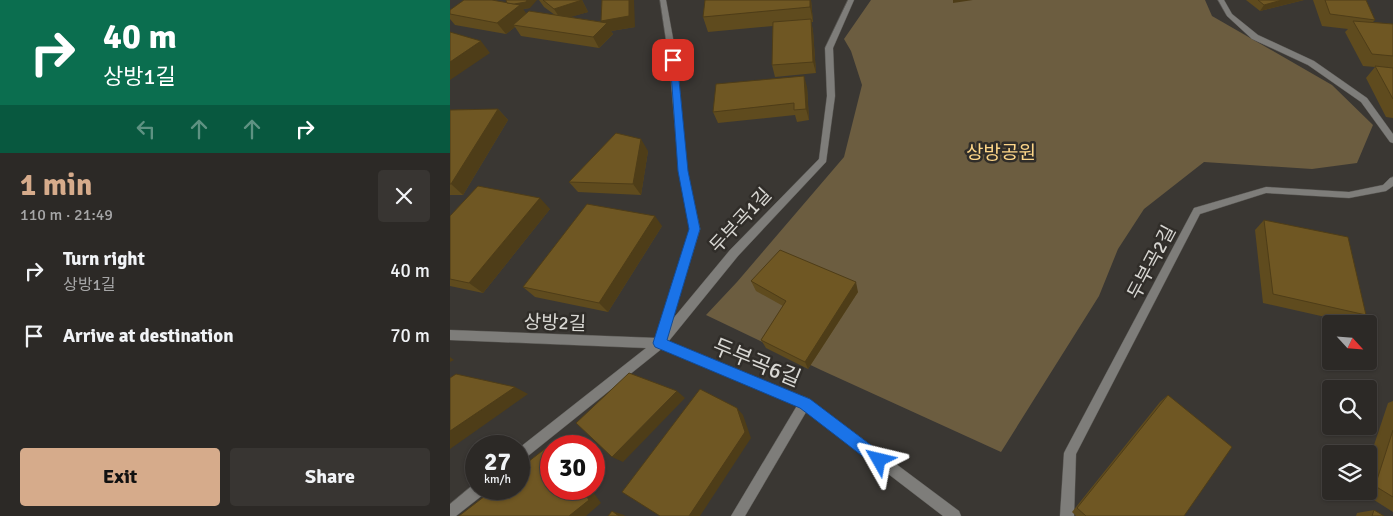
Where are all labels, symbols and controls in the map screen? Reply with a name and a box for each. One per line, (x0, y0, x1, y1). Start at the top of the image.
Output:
text: 40 m (103, 15, 177, 58)
icon: right (20, 20, 85, 85)
pin (652, 39, 694, 81)
icon: arrive (659, 46, 687, 74)
text: 상방1길 (103, 63, 176, 90)
icon: left (132, 115, 160, 143)
icon: ahead (185, 115, 213, 143)
icon: ahead (238, 115, 266, 143)
icon: right (291, 115, 319, 143)
park label: 상방공원 (966, 141, 1036, 165)
text: 1 min (20, 167, 92, 204)
button: close (378, 170, 430, 222)
street label: 두부곡1길 (705, 183, 777, 258)
text: 110 m · 21:49 (20, 205, 113, 225)
street label: 두부곡2길 (1122, 221, 1181, 304)
text: Turn right (63, 247, 145, 271)
icon: right (20, 257, 48, 285)
text: 40 m (390, 259, 430, 283)
text: 상방1길 (63, 275, 116, 295)
street label: 상방2길 (523, 310, 587, 336)
north arrow (1322, 315, 1378, 370)
map controls (1322, 315, 1377, 500)
icon: arrive (20, 322, 48, 350)
text: Arrive at destination (63, 324, 234, 348)
text: 70 m (390, 324, 430, 348)
street label: 두부곡6길 (709, 333, 805, 392)
button: search (1322, 380, 1377, 435)
position arrow (852, 433, 904, 485)
speed limit sign: 30 (540, 435, 605, 500)
button: layers (1322, 445, 1377, 500)
text: 27 (484, 446, 511, 477)
button: Exit (20, 448, 220, 506)
button: Share (230, 448, 430, 506)
text: km/h (484, 472, 511, 487)

